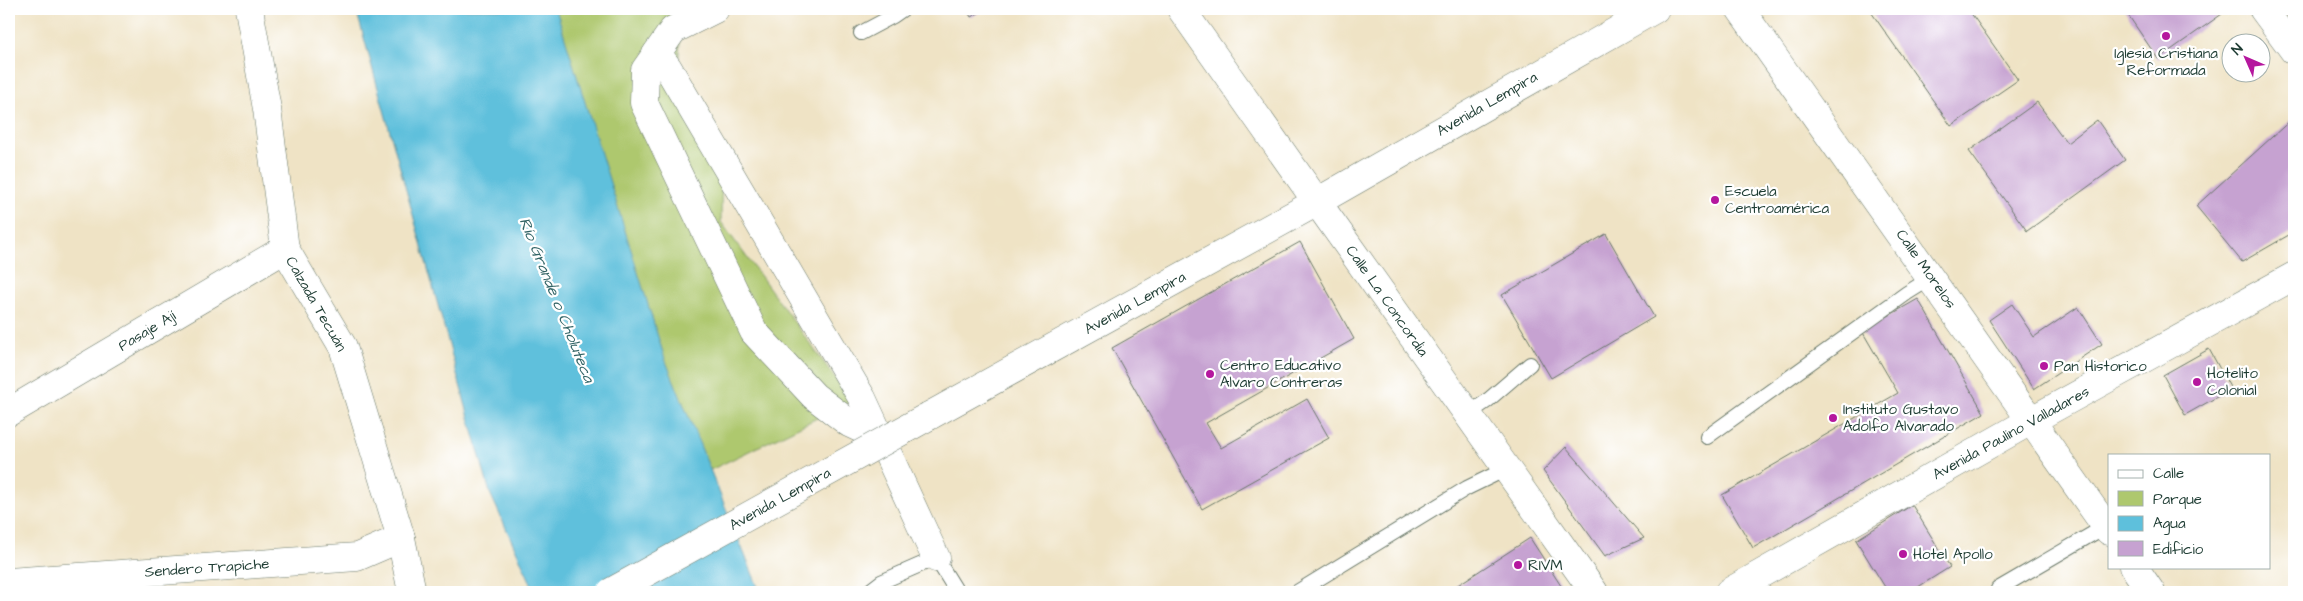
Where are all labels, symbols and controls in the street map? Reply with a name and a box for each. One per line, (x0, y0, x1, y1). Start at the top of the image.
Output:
marker: Iglesia Cristiana Reformada (2160, 30, 2172, 42)
north arrow (2220, 32, 2270, 82)
text: N (2227, 39, 2248, 60)
place label: Iglesia Cristiana Reformada (2114, 43, 2218, 81)
street label: Avenida Lempira (1433, 66, 1542, 141)
place label: Escuela Centroamérica (1725, 181, 1829, 219)
marker: Escuela Centroamérica (1709, 194, 1721, 206)
water label: Río Grande o Choluteca (514, 214, 601, 387)
street label: Calle Morelos (1891, 225, 1961, 313)
street label: Calle La Concordia (1341, 241, 1434, 361)
street label: Calzada Tecuán (280, 253, 352, 356)
street label: Avenida Lempira (1080, 266, 1190, 340)
street label: Pasaje Ají (114, 305, 180, 356)
place label: Centro Educativo Alvaro Contreras (1220, 355, 1343, 393)
place label: Pan Historico (2054, 356, 2147, 377)
marker: Pan Historico (2038, 360, 2050, 372)
place label: Hotelito Colonial (2207, 363, 2258, 401)
marker: Centro Educativo Alvaro Contreras (1204, 368, 1216, 380)
marker: Hotelito Colonial (2191, 376, 2203, 388)
street label: Avenida Paulino Valladares (1929, 381, 2094, 485)
place label: Instituto Gustavo Adolfo Alvarado (1843, 399, 1959, 437)
marker: Instituto Gustavo Adolfo Alvarado (1827, 412, 1839, 424)
legend (2108, 454, 2270, 568)
street label: Avenida Lempira (725, 462, 835, 536)
text: Calle (2153, 463, 2184, 484)
text: Parque (2153, 489, 2202, 510)
text: Agua (2153, 513, 2186, 535)
text: Edificio (2153, 539, 2204, 560)
place label: Hotel Apollo (1913, 544, 1993, 565)
marker: Hotel Apollo (1897, 548, 1909, 560)
street label: Sendero Trapiche (144, 553, 270, 583)
place label: RIVM (1528, 555, 1563, 576)
marker: RIVM (1512, 559, 1524, 571)

